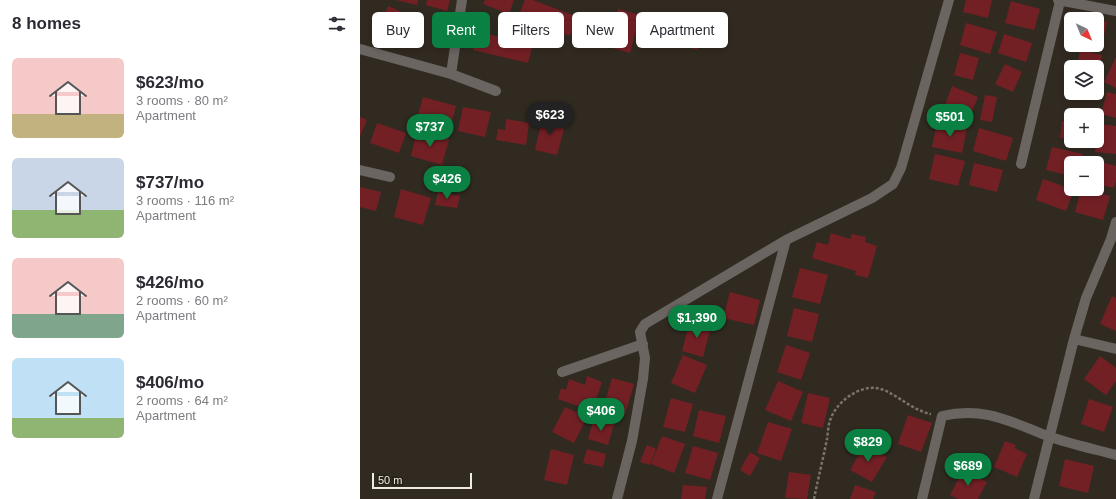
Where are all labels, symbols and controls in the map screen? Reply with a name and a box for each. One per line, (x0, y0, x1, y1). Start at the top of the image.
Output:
chip: Buy (372, 12, 424, 48)
chip: Rent (432, 12, 490, 48)
chip: Filters (498, 12, 564, 48)
chip: New (572, 12, 628, 48)
chip: Apartment (636, 12, 728, 48)
north arrow (1064, 12, 1104, 52)
map controls (1064, 12, 1104, 196)
icon: filters (326, 13, 348, 35)
text: 8 homes (12, 14, 81, 33)
button: layers (1064, 60, 1104, 100)
text: $623/mo (136, 73, 204, 92)
icon: home (44, 74, 92, 122)
text: 3 rooms · 80 m² (136, 93, 228, 108)
pin: $623 (526, 102, 574, 136)
pin: $501 (926, 104, 974, 138)
text: $623 (536, 107, 564, 122)
text: Apartment (136, 108, 196, 123)
button: + (1064, 108, 1104, 148)
text: $501 (936, 109, 964, 124)
pin: $737 (406, 114, 454, 148)
text: $737 (416, 119, 444, 134)
button: − (1064, 156, 1104, 196)
pin: $426 (423, 166, 471, 200)
text: $426 (433, 171, 461, 186)
text: $737/mo (136, 173, 204, 192)
icon: home (44, 174, 92, 222)
text: 3 rooms · 116 m² (136, 193, 234, 208)
text: Apartment (136, 208, 196, 223)
text: $426/mo (136, 273, 204, 292)
icon: home (44, 274, 92, 322)
text: 2 rooms · 60 m² (136, 293, 228, 308)
pin: $1,390 (664, 305, 730, 339)
text: Apartment (136, 308, 196, 323)
text: $1,390 (677, 310, 717, 325)
text: $406/mo (136, 373, 204, 392)
icon: home (44, 374, 92, 422)
text: 2 rooms · 64 m² (136, 393, 228, 408)
pin: $406 (577, 398, 625, 432)
text: $406 (587, 403, 615, 418)
text: Apartment (136, 408, 196, 423)
pin: $829 (844, 429, 892, 463)
text: $829 (854, 434, 882, 449)
pin: $689 (944, 453, 992, 487)
text: $689 (954, 458, 982, 473)
scale bar (372, 471, 472, 490)
text: 50 m (378, 474, 402, 486)

